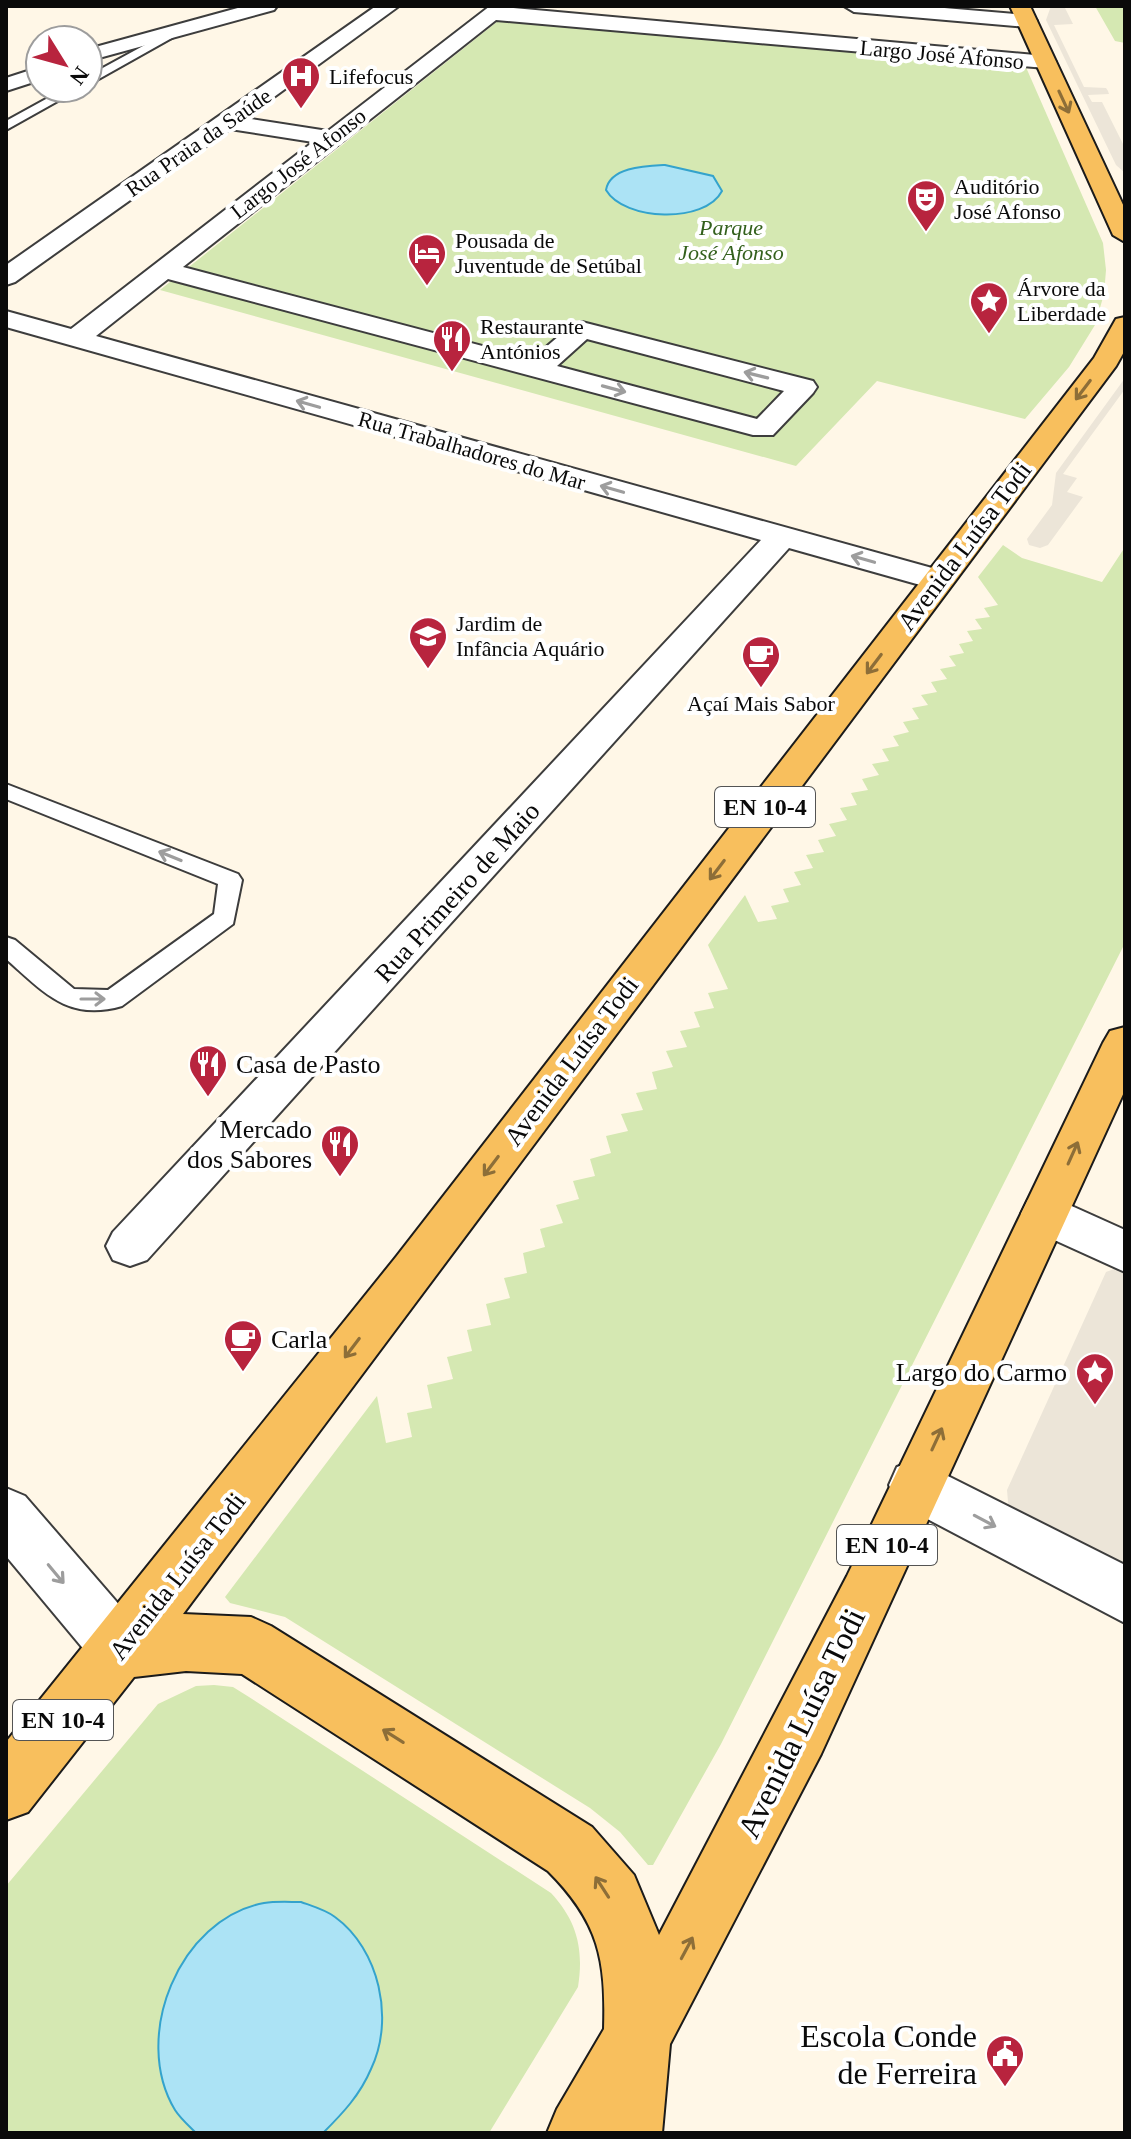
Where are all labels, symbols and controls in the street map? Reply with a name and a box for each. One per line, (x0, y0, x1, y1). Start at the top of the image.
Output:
north arrow (24, 24, 104, 104)
street label: Largo José Afonso (859, 35, 1025, 74)
hospital icon: Lifefocus (280, 55, 322, 110)
text: N (65, 62, 94, 90)
place label: Lifefocus (329, 64, 413, 89)
street label: Rua Praia da Saúde (121, 83, 276, 202)
one-way arrow (1057, 90, 1072, 114)
street label: Largo José Afonso (226, 103, 371, 224)
place label: Auditório José Afonso (954, 174, 1061, 224)
theatre icon: Auditório José Afonso (905, 178, 947, 233)
park label: Parque José Afonso (678, 215, 784, 265)
place label: Pousada de Juventude de Setúbal (455, 228, 642, 278)
hotel icon: Pousada de Juventude de Setúbal (406, 232, 448, 287)
place label: Árvore da Liberdade (1017, 276, 1106, 326)
place icon: Árvore da Liberdade (968, 280, 1010, 335)
place label: Restaurante Antónios (480, 314, 584, 364)
restaurant icon: Restaurante Antónios (431, 318, 473, 373)
one-way arrow (744, 367, 770, 382)
one-way arrow (1075, 379, 1092, 400)
one-way arrow (600, 382, 626, 397)
one-way arrow (296, 396, 322, 411)
street label: Rua Trabalhadores do Mar (355, 406, 589, 495)
street label: Avenida Luísa Todi (892, 456, 1037, 636)
one-way arrow (600, 480, 626, 495)
one-way arrow (850, 551, 876, 566)
place label: Jardim de Infância Aquário (456, 611, 604, 661)
school or university icon: Jardim de Infância Aquário (407, 615, 449, 670)
cafe icon: Açaí Mais Sabor (740, 634, 782, 689)
one-way arrow (866, 652, 883, 674)
place label: Açaí Mais Sabor (687, 691, 836, 716)
road number: EN 10-4 (715, 787, 815, 827)
street label: Rua Primeiro de Maio (369, 797, 546, 988)
one-way arrow (158, 848, 183, 862)
one-way arrow (708, 859, 725, 880)
street label: Avenida Luísa Todi (499, 971, 644, 1151)
one-way arrow (79, 991, 106, 1007)
restaurant icon: Casa de Pasto (187, 1043, 229, 1098)
place label: Casa de Pasto (236, 1050, 380, 1079)
place label: Mercado dos Sabores (187, 1115, 312, 1174)
restaurant icon: Mercado dos Sabores (319, 1123, 361, 1178)
one-way arrow (1066, 1141, 1081, 1166)
one-way arrow (483, 1155, 500, 1176)
cafe icon: Carla (222, 1318, 264, 1373)
place label: Carla (271, 1325, 328, 1354)
one-way arrow (344, 1337, 361, 1358)
place icon: Largo do Carmo (1074, 1351, 1116, 1406)
place label: Largo do Carmo (896, 1358, 1067, 1387)
one-way arrow (930, 1427, 945, 1451)
street label: Avenida Luísa Todi (103, 1487, 252, 1666)
one-way arrow (972, 1513, 996, 1529)
road number: EN 10-4 (837, 1525, 937, 1565)
one-way arrow (47, 1563, 65, 1584)
street label: Avenida Luísa Todi (730, 1602, 872, 1844)
road number: EN 10-4 (13, 1700, 113, 1740)
one-way arrow (382, 1728, 405, 1744)
one-way arrow (594, 1876, 611, 1898)
one-way arrow (679, 1937, 695, 1961)
place label: Escola Conde de Ferreira (800, 2018, 977, 2091)
public building icon: Escola Conde de Ferreira (984, 2033, 1026, 2088)

